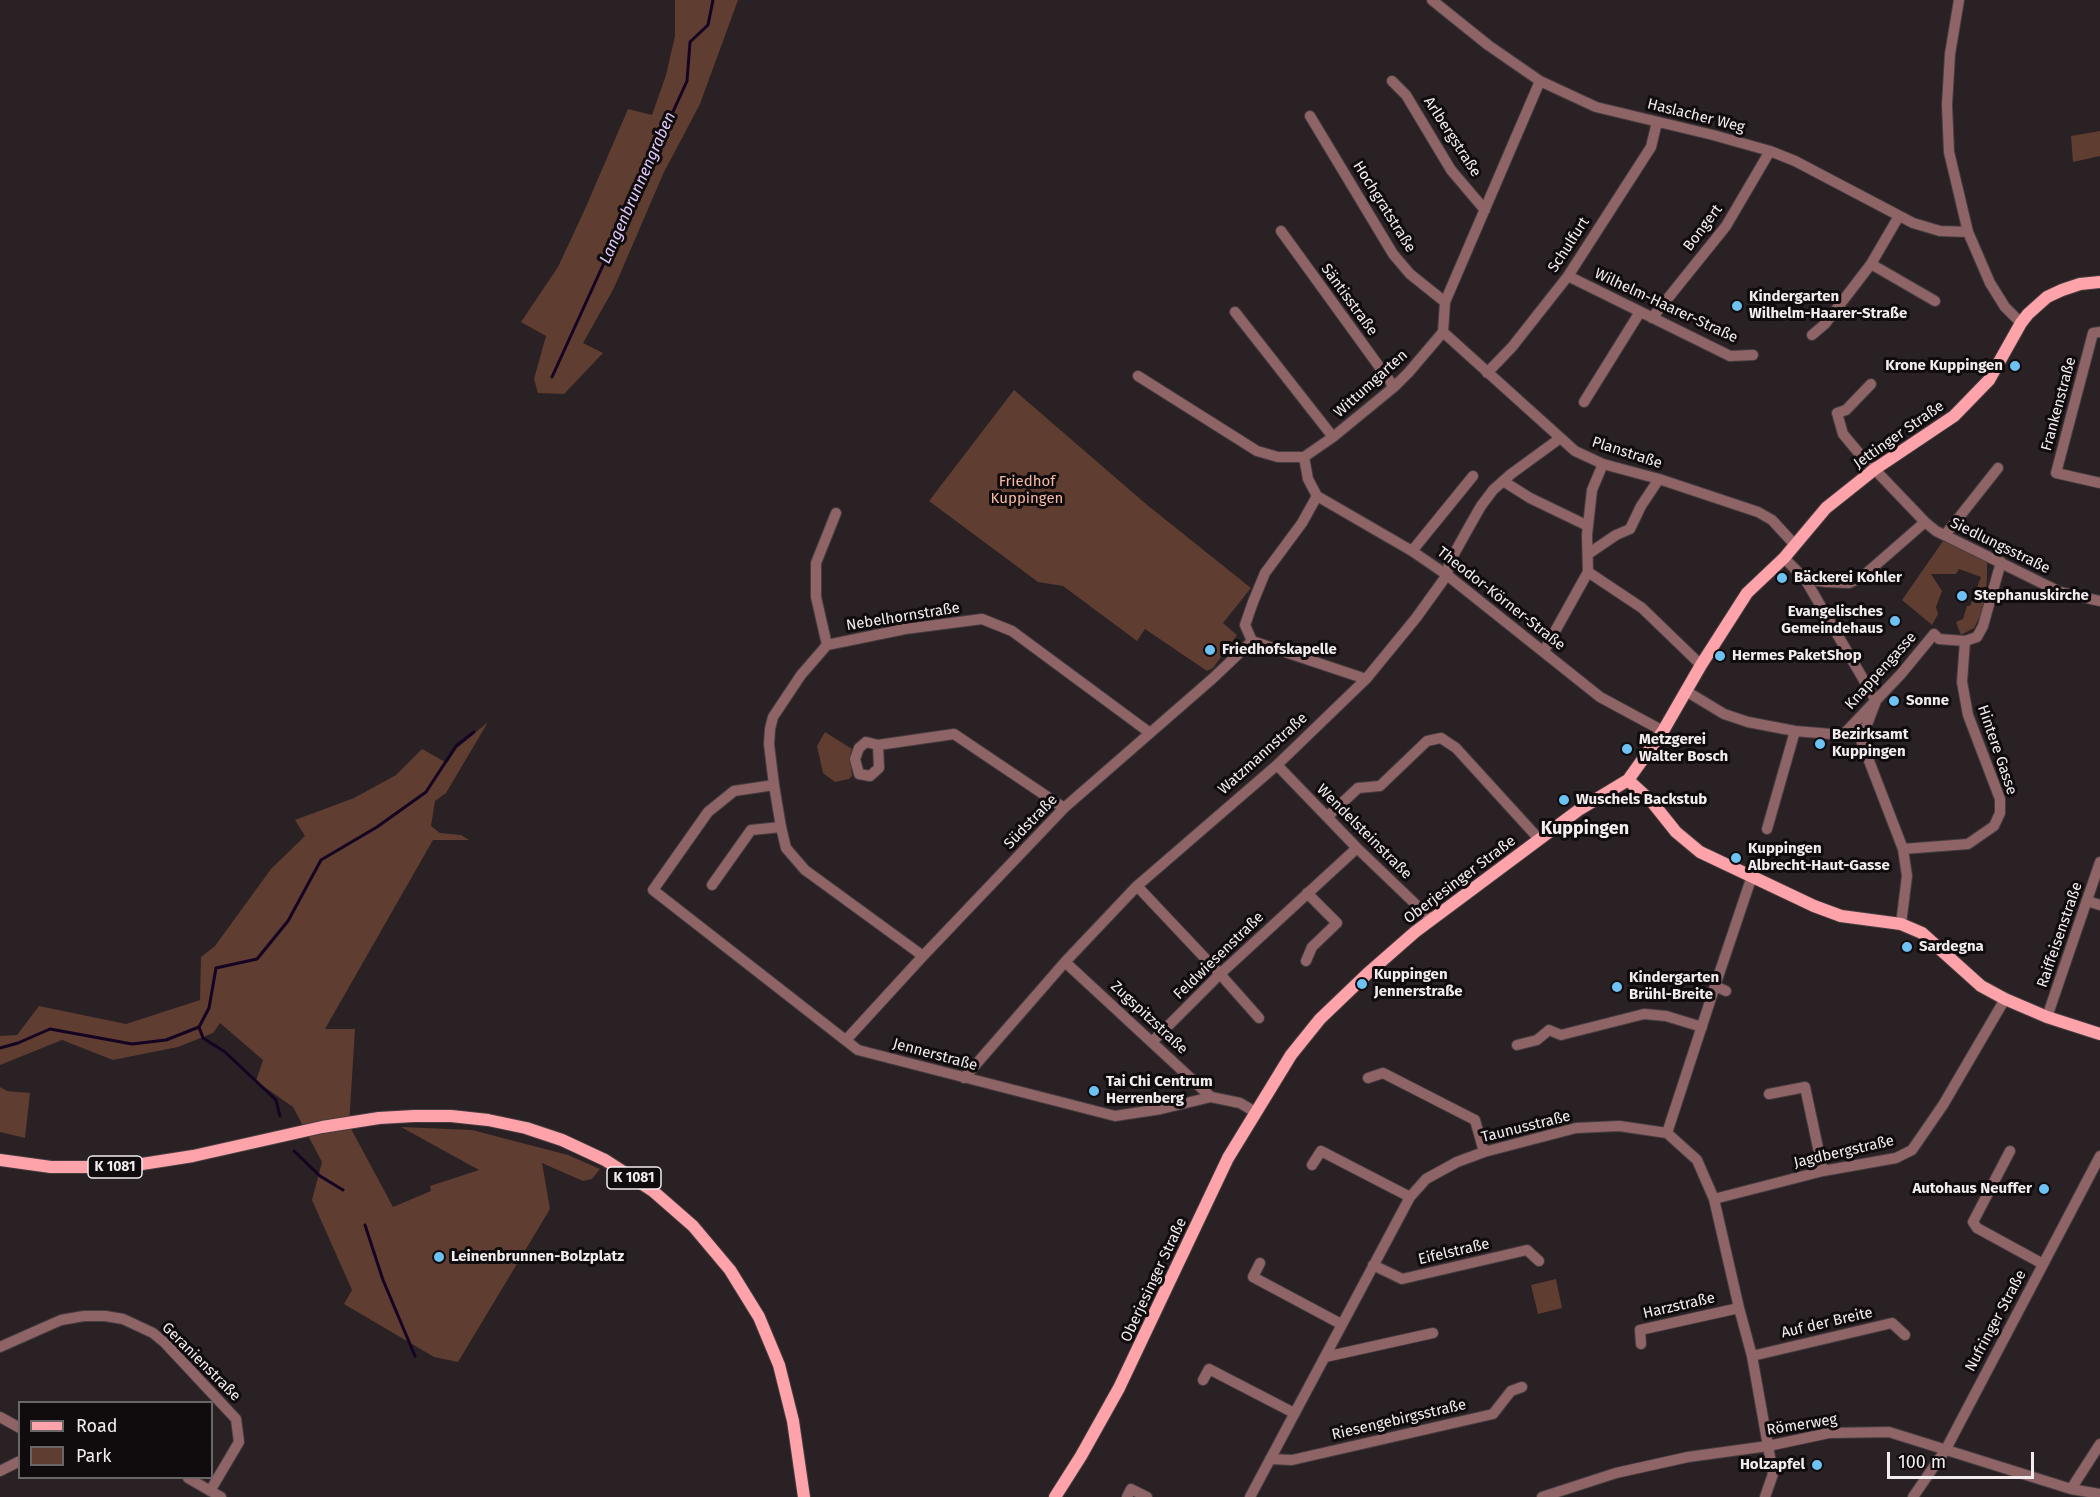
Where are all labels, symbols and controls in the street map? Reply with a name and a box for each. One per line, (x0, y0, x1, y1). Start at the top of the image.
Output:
street label: Arlbergstraße (1419, 94, 1485, 180)
street label: Haslacher Weg (1645, 95, 1747, 137)
water label: Langenbrunnengraben (596, 109, 680, 267)
street label: Hochgratstraße (1349, 158, 1419, 256)
street label: Bongert (1680, 201, 1726, 255)
street label: Schulfurt (1545, 214, 1593, 276)
street label: Säntisstraße (1317, 261, 1381, 339)
street label: Wilhelm-Haarer-Straße (1591, 265, 1741, 347)
place label: Kindergarten Wilhelm-Haarer-Straße (1749, 288, 1907, 323)
marker: Kindergarten Wilhelm-Haarer-Straße (1730, 299, 1744, 313)
street label: Wittumgarten (1331, 346, 1411, 422)
street label: Frankenstraße (2038, 355, 2080, 453)
place label: Krone Kuppingen (1885, 357, 2003, 375)
marker: Krone Kuppingen (2008, 359, 2022, 373)
street label: Jettinger Straße (1850, 397, 1948, 473)
street label: Planstraße (1590, 433, 1664, 473)
park label: Friedhof Kuppingen (991, 473, 1063, 508)
street label: Siedlungsstraße (1947, 514, 2053, 578)
street label: Theodor-Körner-Straße (1433, 543, 1569, 655)
place label: Bäckerei Kohler (1794, 569, 1902, 587)
marker: Bäckerei Kohler (1775, 571, 1789, 585)
place label: Stephanuskirche (1974, 587, 2089, 605)
marker: Stephanuskirche (1955, 589, 1969, 603)
street label: Nebelhornstraße (845, 599, 961, 635)
place label: Evangelisches Gemeindehaus (1781, 603, 1883, 638)
marker: Evangelisches Gemeindehaus (1888, 614, 1902, 628)
street label: Knappengasse (1841, 629, 1921, 713)
place label: Friedhofskapelle (1222, 641, 1337, 659)
marker: Friedhofskapelle (1203, 643, 1217, 657)
place label: Hermes PaketShop (1732, 647, 1862, 665)
marker: Hermes PaketShop (1713, 649, 1727, 663)
place label: Sonne (1906, 692, 1949, 710)
marker: Sonne (1887, 694, 1901, 708)
street label: Hintere Gasse (1973, 703, 2021, 797)
street label: Watzmannstraße (1215, 709, 1311, 799)
place label: Bezirksamt Kuppingen (1832, 726, 1909, 761)
place label: Metzgerei Walter Bosch (1639, 731, 1728, 766)
marker: Bezirksamt Kuppingen (1813, 737, 1827, 751)
marker: Metzgerei Walter Bosch (1620, 742, 1634, 756)
street label: Wendelsteinstraße (1313, 781, 1415, 883)
street label: Südstraße (1001, 791, 1061, 853)
place label: Wuschels Backstub (1576, 791, 1707, 809)
marker: Wuschels Backstub (1557, 793, 1571, 807)
district label: Kuppingen (1541, 818, 1629, 840)
street label: Oberjesinger Straße (1401, 832, 1519, 928)
place label: Kuppingen Albrecht-Haut-Gasse (1748, 840, 1890, 875)
marker: Kuppingen Albrecht-Haut-Gasse (1729, 851, 1743, 865)
street label: Raiffeisenstraße (2034, 880, 2086, 990)
street label: Feldwiesenstraße (1170, 908, 1268, 1004)
place label: Sardegna (1919, 938, 1984, 956)
marker: Sardegna (1900, 940, 1914, 954)
place label: Kuppingen Jennerstraße (1374, 966, 1463, 1001)
place label: Kindergarten Brühl-Breite (1629, 969, 1719, 1004)
marker: Kuppingen Jennerstraße (1355, 977, 1369, 991)
street label: Zugspitzstraße (1107, 978, 1191, 1058)
marker: Kindergarten Brühl-Breite (1610, 980, 1624, 994)
street label: Jennerstraße (891, 1035, 979, 1075)
place label: Tai Chi Centrum Herrenberg (1106, 1073, 1213, 1108)
marker: Tai Chi Centrum Herrenberg (1087, 1084, 1101, 1098)
street label: Taunusstraße (1480, 1107, 1572, 1147)
street label: Jagdbergstraße (1792, 1132, 1896, 1172)
road number: K 1081 (88, 1156, 142, 1178)
road number: K 1081 (607, 1167, 661, 1189)
place label: Autohaus Neuffer (1912, 1180, 2032, 1198)
marker: Autohaus Neuffer (2037, 1182, 2051, 1196)
street label: Oberjesinger Straße (1117, 1215, 1191, 1345)
street label: Eifelstraße (1417, 1235, 1491, 1269)
place label: Leinenbrunnen-Bolzplatz (451, 1248, 624, 1266)
marker: Leinenbrunnen-Bolzplatz (432, 1250, 446, 1264)
street label: Nufringer Straße (1962, 1267, 2030, 1375)
street label: Harzstraße (1641, 1289, 1717, 1323)
street label: Auf der Breite (1779, 1304, 1875, 1342)
street label: Geranienstraße (158, 1319, 244, 1405)
street label: Riesengebirgsstraße (1330, 1396, 1468, 1444)
legend (18, 1401, 213, 1479)
street label: Römerweg (1765, 1411, 1839, 1439)
text: Road (76, 1415, 118, 1437)
scale bar (1890, 1440, 2037, 1478)
text: Park (76, 1445, 111, 1467)
text: 100 m (1898, 1451, 1946, 1473)
place label: Holzapfel (1740, 1456, 1805, 1474)
marker: Holzapfel (1810, 1458, 1824, 1472)

